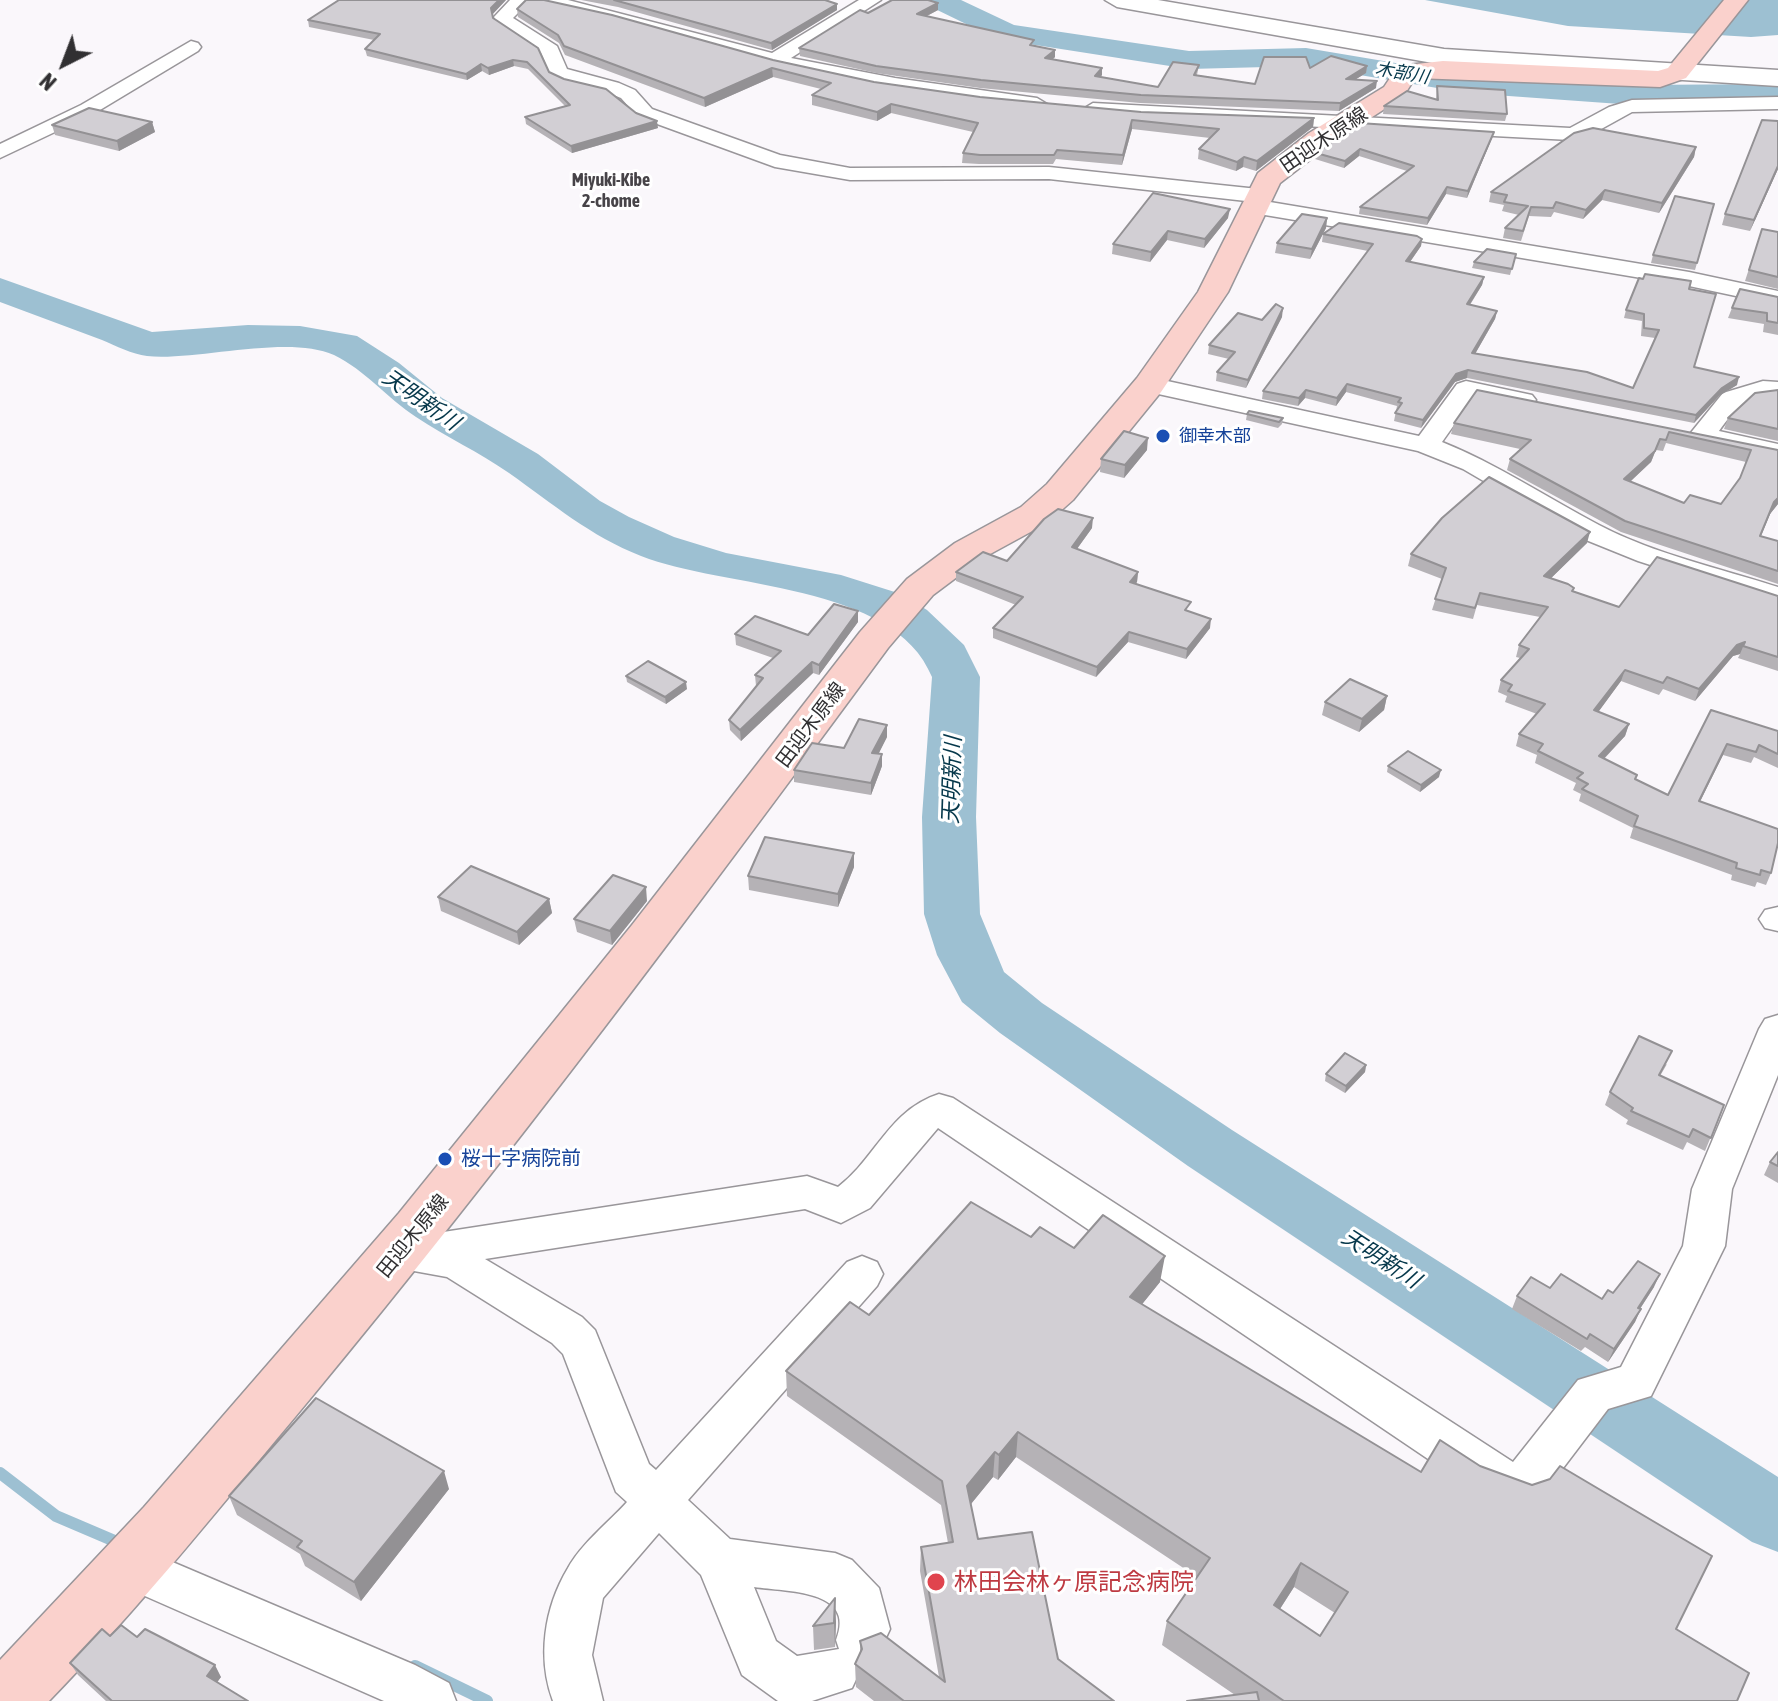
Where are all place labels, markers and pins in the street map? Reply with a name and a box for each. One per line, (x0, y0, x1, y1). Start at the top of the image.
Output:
place label: 御幸木部 (1179, 425, 1251, 447)
marker: 御幸木部 (1154, 427, 1172, 445)
place label: 桜十字病院前 (461, 1147, 581, 1171)
marker: 桜十字病院前 (436, 1150, 454, 1168)
place label: 林田会林ヶ原記念病院 (954, 1568, 1194, 1596)
marker: 林田会林ヶ原記念病院 (925, 1571, 947, 1593)

